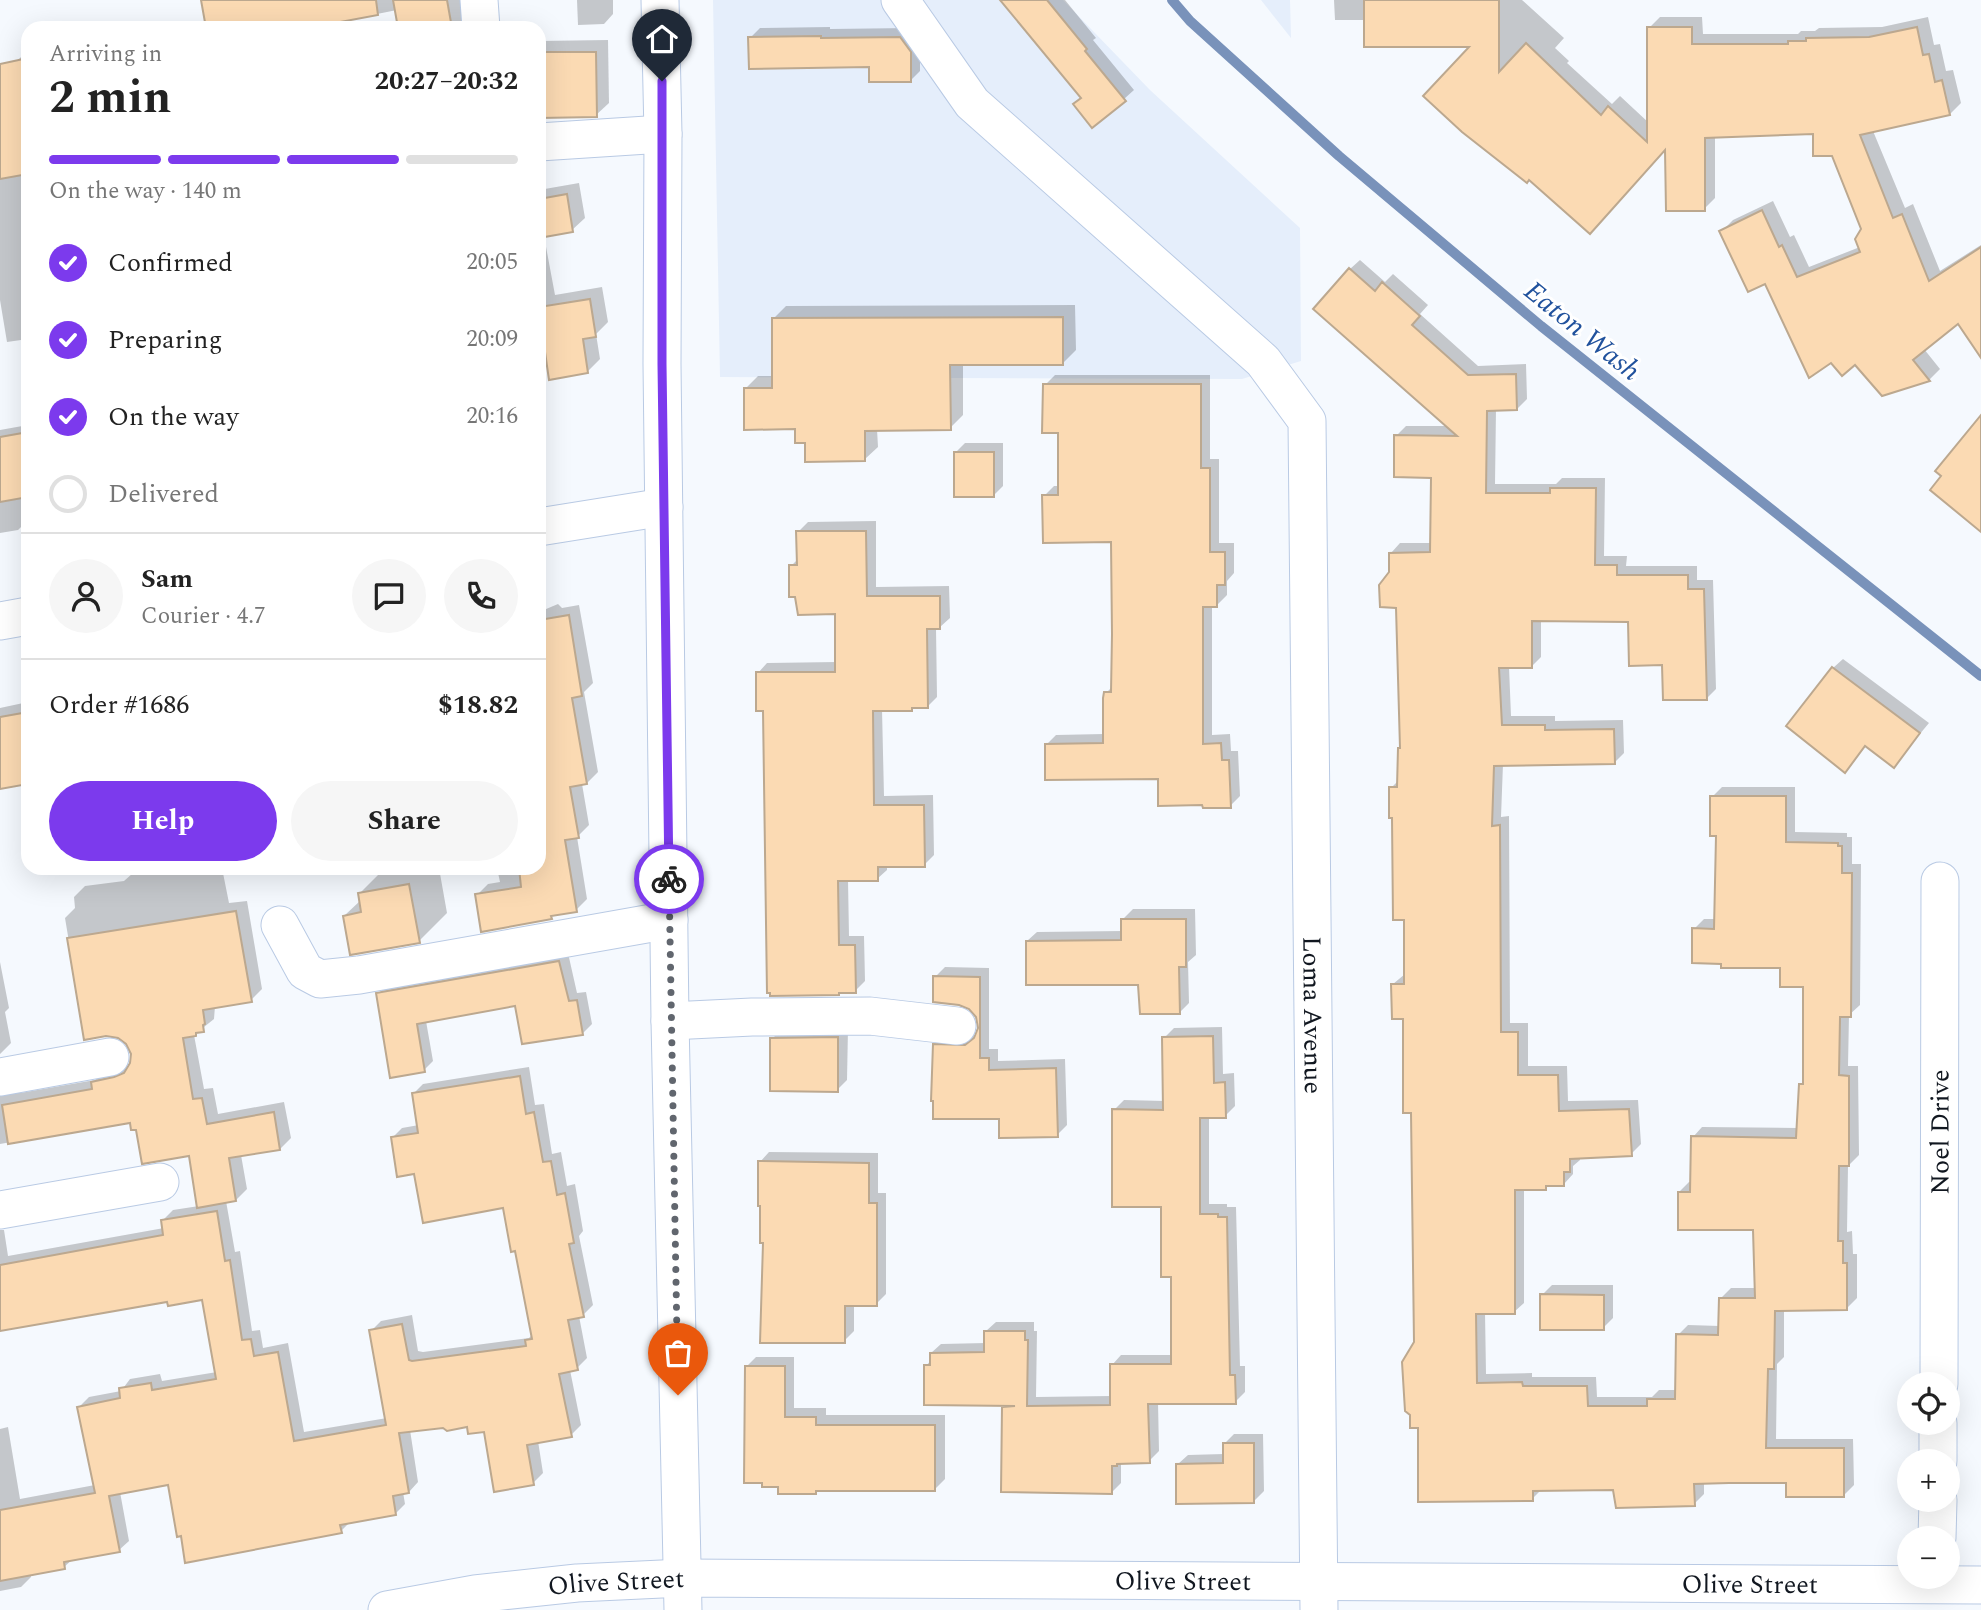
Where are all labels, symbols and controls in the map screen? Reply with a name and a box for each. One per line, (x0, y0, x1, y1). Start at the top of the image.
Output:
pin (632, 9, 692, 81)
icon: home (643, 20, 681, 58)
text: Arriving in (49, 37, 162, 72)
text: 20:27–20:32 (374, 61, 518, 101)
text: 2 min (49, 63, 171, 133)
text: On the way · 140 m (49, 174, 242, 209)
text: Confirmed (108, 243, 233, 283)
icon: check (49, 244, 87, 282)
text: 20:05 (466, 245, 518, 280)
water label: Eaton Wash (1514, 271, 1650, 392)
text: Preparing (108, 320, 222, 360)
icon: check (49, 321, 87, 359)
text: 20:09 (466, 322, 518, 357)
text: On the way (108, 397, 239, 437)
icon: check (49, 398, 87, 436)
text: 20:16 (466, 399, 518, 434)
text: Delivered (108, 474, 219, 514)
button: person (49, 559, 123, 633)
text: Sam (141, 559, 193, 599)
button: chat (352, 559, 426, 633)
button: phone (444, 559, 518, 633)
text: Courier · 4.7 (141, 599, 266, 634)
text: Order #1686 (49, 685, 189, 725)
text: $18.82 (438, 685, 518, 725)
button: Help (49, 781, 277, 861)
button: Share (291, 781, 518, 861)
courier (634, 844, 704, 914)
icon: bike (650, 860, 688, 898)
street label: Loma Avenue (1291, 936, 1333, 1094)
street label: Noel Drive (1920, 1069, 1961, 1195)
pin (648, 1323, 708, 1395)
icon: bag (659, 1334, 697, 1372)
map controls (1897, 1372, 1960, 1589)
button: locate (1897, 1372, 1960, 1435)
button: + (1897, 1449, 1960, 1512)
button: − (1897, 1526, 1960, 1589)
street label: Olive Street (546, 1559, 685, 1607)
street label: Olive Street (1114, 1561, 1251, 1602)
street label: Olive Street (1681, 1564, 1818, 1605)

